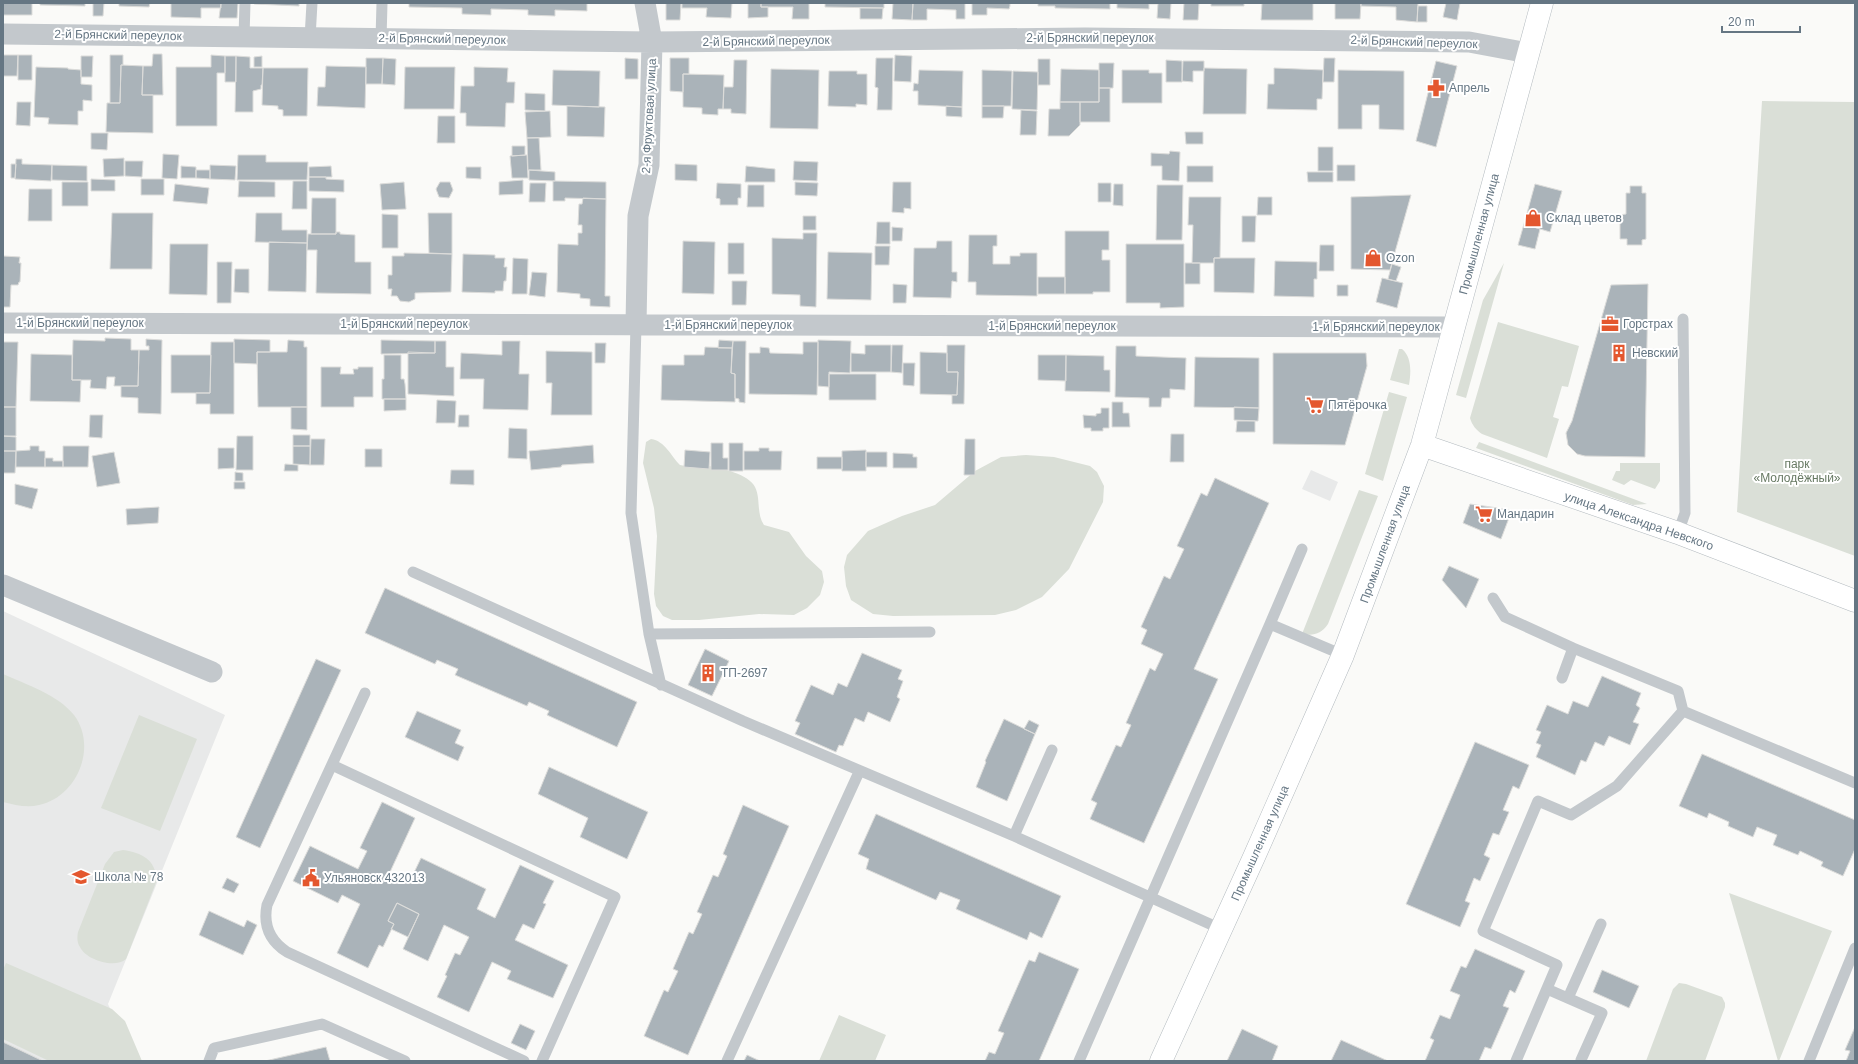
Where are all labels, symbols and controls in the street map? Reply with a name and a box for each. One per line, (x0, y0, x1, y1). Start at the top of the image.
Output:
scale bar (1722, 8, 1800, 34)
text: 20 m (1728, 15, 1755, 29)
street label: 2-й Брянский переулок (54, 27, 183, 43)
street label: 2-й Брянский переулок (378, 31, 507, 47)
street label: 2-й Брянский переулок (1026, 31, 1154, 45)
street label: 2-й Брянский переулок (702, 33, 831, 49)
street label: 2-й Брянский переулок (1350, 33, 1479, 51)
street label: 2-я Фруктовая улица (639, 58, 659, 174)
pharmacy icon: Апрель (1426, 78, 1446, 98)
place label: Апрель (1449, 81, 1490, 95)
street label: Промышленная улица (1456, 172, 1502, 296)
shop icon: Склад цветов (1523, 208, 1543, 228)
place label: Склад цветов (1546, 211, 1622, 225)
shop icon: Ozon (1363, 248, 1383, 268)
place label: Ozon (1386, 251, 1415, 265)
office icon: Горстрах (1600, 314, 1620, 334)
street label: 1-й Брянский переулок (16, 316, 144, 330)
street label: 1-й Брянский переулок (340, 317, 468, 331)
place label: Горстрах (1623, 317, 1673, 331)
street label: 1-й Брянский переулок (664, 318, 792, 332)
street label: 1-й Брянский переулок (988, 319, 1116, 333)
street label: 1-й Брянский переулок (1312, 320, 1440, 334)
building icon: Невский (1609, 343, 1629, 363)
place label: Невский (1632, 346, 1678, 360)
supermarket icon: Пятёрочка (1305, 395, 1325, 415)
place label: Пятёрочка (1328, 398, 1387, 412)
park label: парк «Молодёжный» (1753, 457, 1841, 485)
street label: Промышленная улица (1357, 483, 1413, 605)
street label: улица Александра Невского (1563, 489, 1716, 553)
supermarket icon: Мандарин (1474, 504, 1494, 524)
place label: Мандарин (1497, 507, 1554, 521)
building icon: ТП-2697 (698, 663, 718, 683)
place label: ТП-2697 (721, 666, 768, 680)
street label: Промышленная улица (1228, 783, 1292, 903)
school or university icon: Школа № 78 (71, 867, 91, 887)
public building icon: Ульяновск 432013 (301, 868, 321, 888)
place label: Школа № 78 (94, 870, 164, 884)
place label: Ульяновск 432013 (324, 871, 425, 885)

